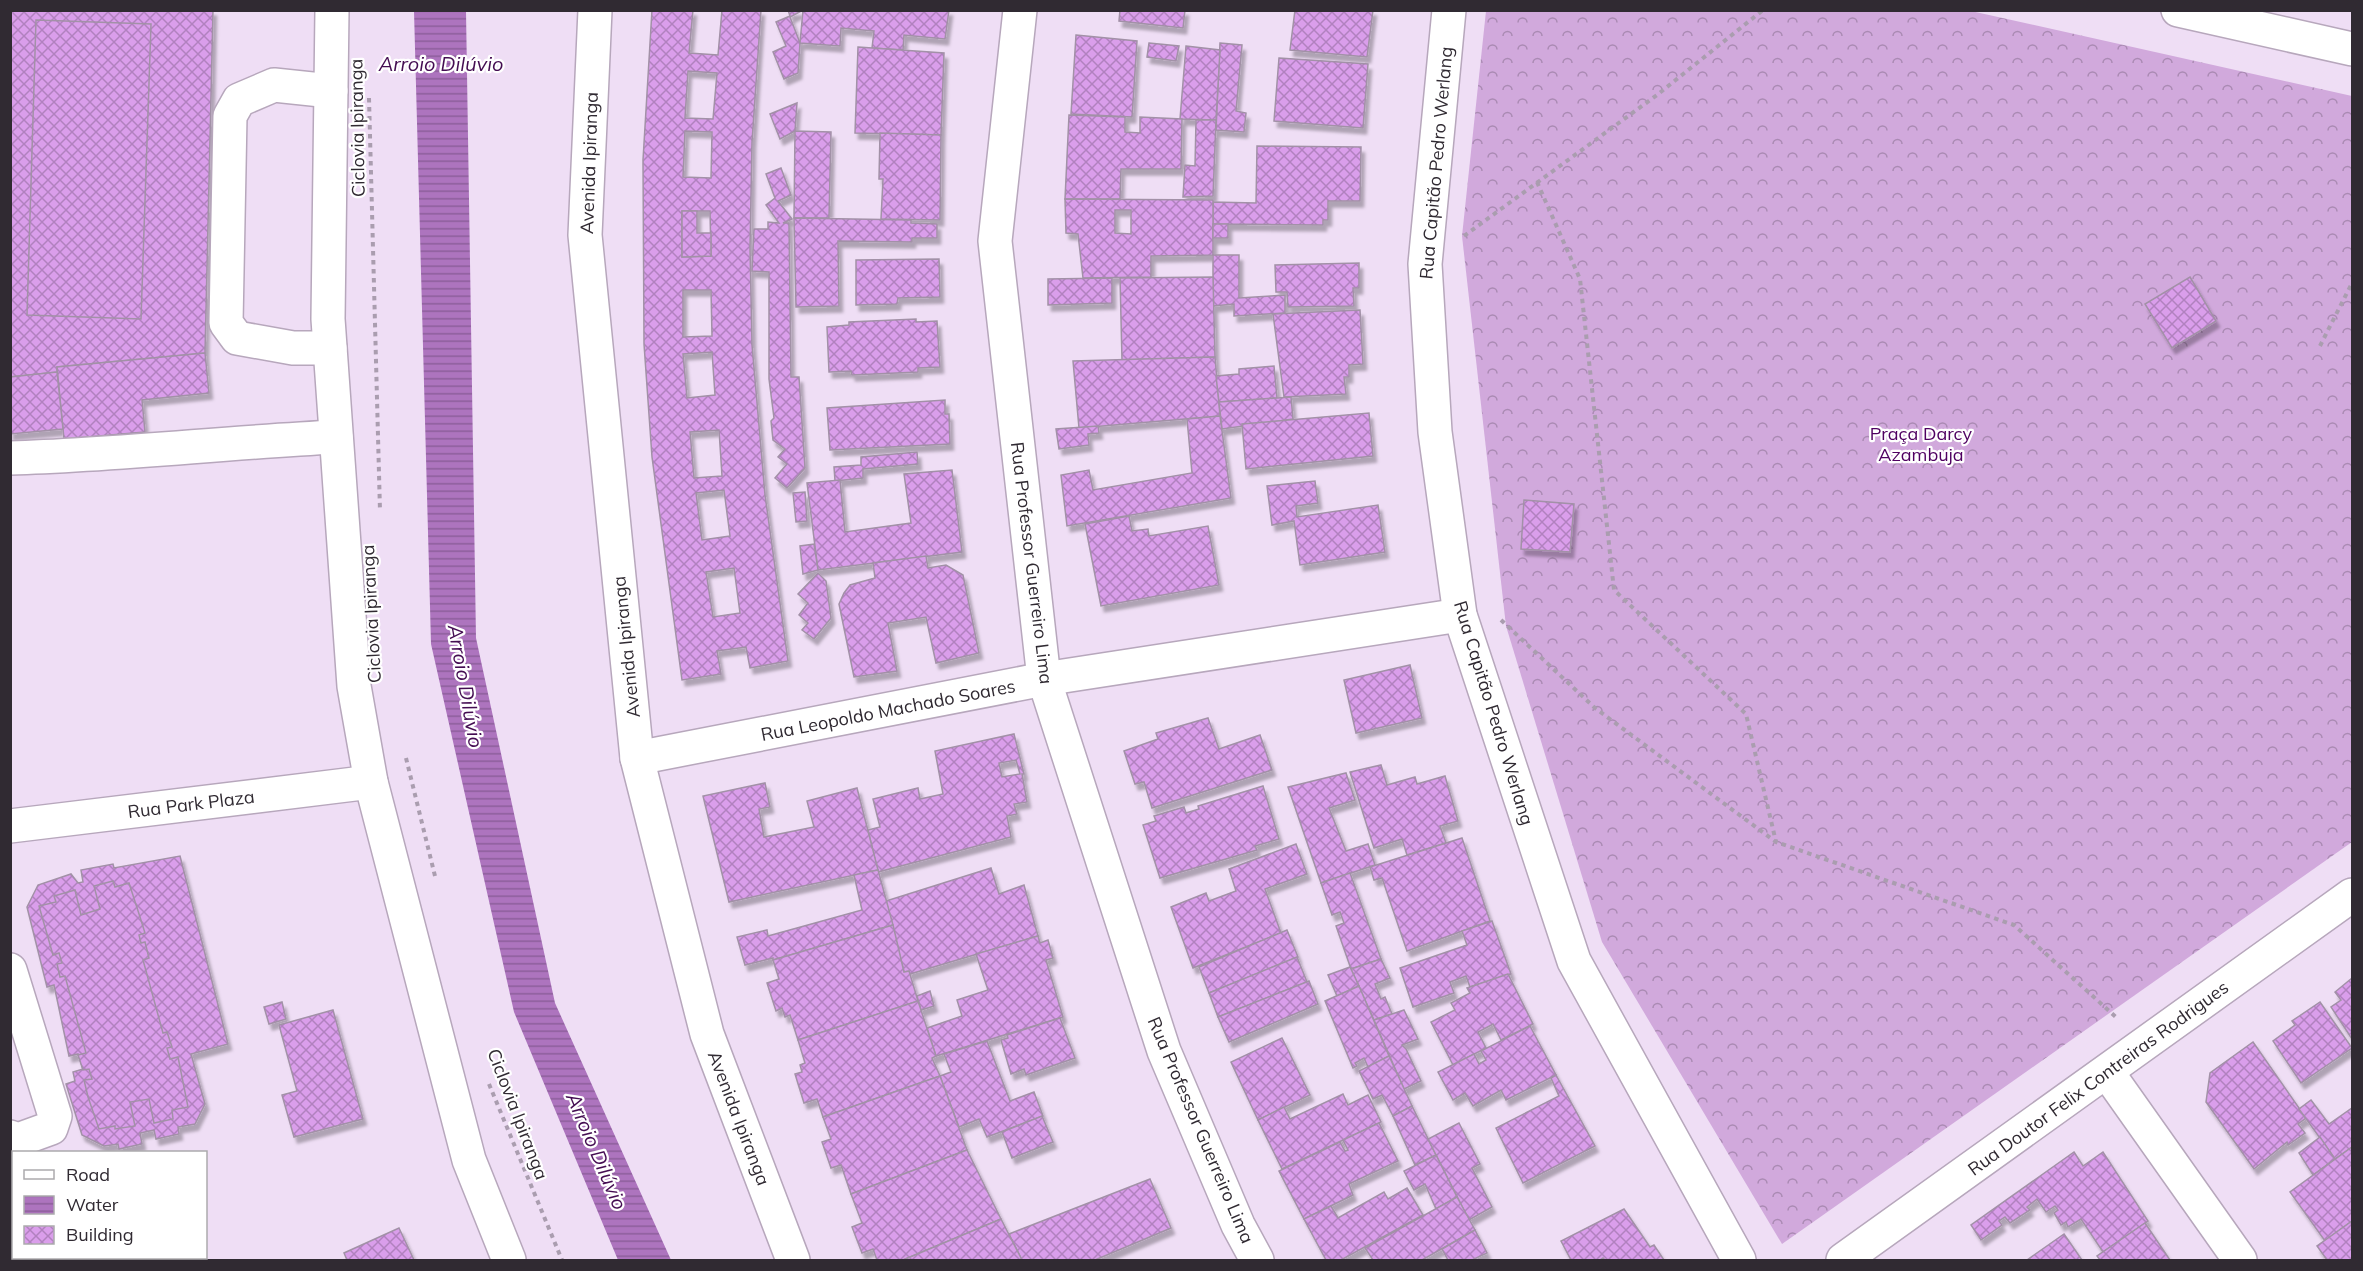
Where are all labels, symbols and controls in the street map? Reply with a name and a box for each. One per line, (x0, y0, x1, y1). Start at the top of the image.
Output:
street label: Rua Capitão Pedro Werlang (1414, 46, 1458, 280)
water label: Arroio Dilúvio (378, 51, 503, 76)
street label: Ciclovia Ipiranga (344, 59, 370, 197)
street label: Avenida Ipiranga (575, 91, 603, 235)
park label: Praça Darcy Azambuja (1870, 422, 1973, 466)
street label: Rua Professor Guerreiro Lima (1006, 441, 1058, 685)
street label: Ciclovia Ipiranga (356, 544, 386, 684)
street label: Avenida Ipiranga (607, 575, 645, 719)
street label: Rua Capitão Pedro Werlang (1449, 598, 1539, 828)
water label: Arroio Dilúvio (443, 621, 489, 750)
street label: Rua Leopoldo Machado Soares (759, 674, 1017, 746)
street label: Rua Park Plaza (126, 785, 256, 823)
street label: Rua Doutor Felix Contreiras Rodrigues (1963, 976, 2233, 1180)
street label: Rua Professor Guerreiro Lima (1143, 1013, 1259, 1247)
street label: Ciclovia Ipiranga (482, 1045, 554, 1183)
street label: Avenida Ipiranga (703, 1047, 775, 1189)
water label: Arroio Dilúvio (561, 1088, 633, 1213)
legend (12, 1151, 207, 1259)
text: Road (66, 1163, 110, 1186)
text: Water (66, 1193, 119, 1216)
text: Building (66, 1223, 134, 1246)

